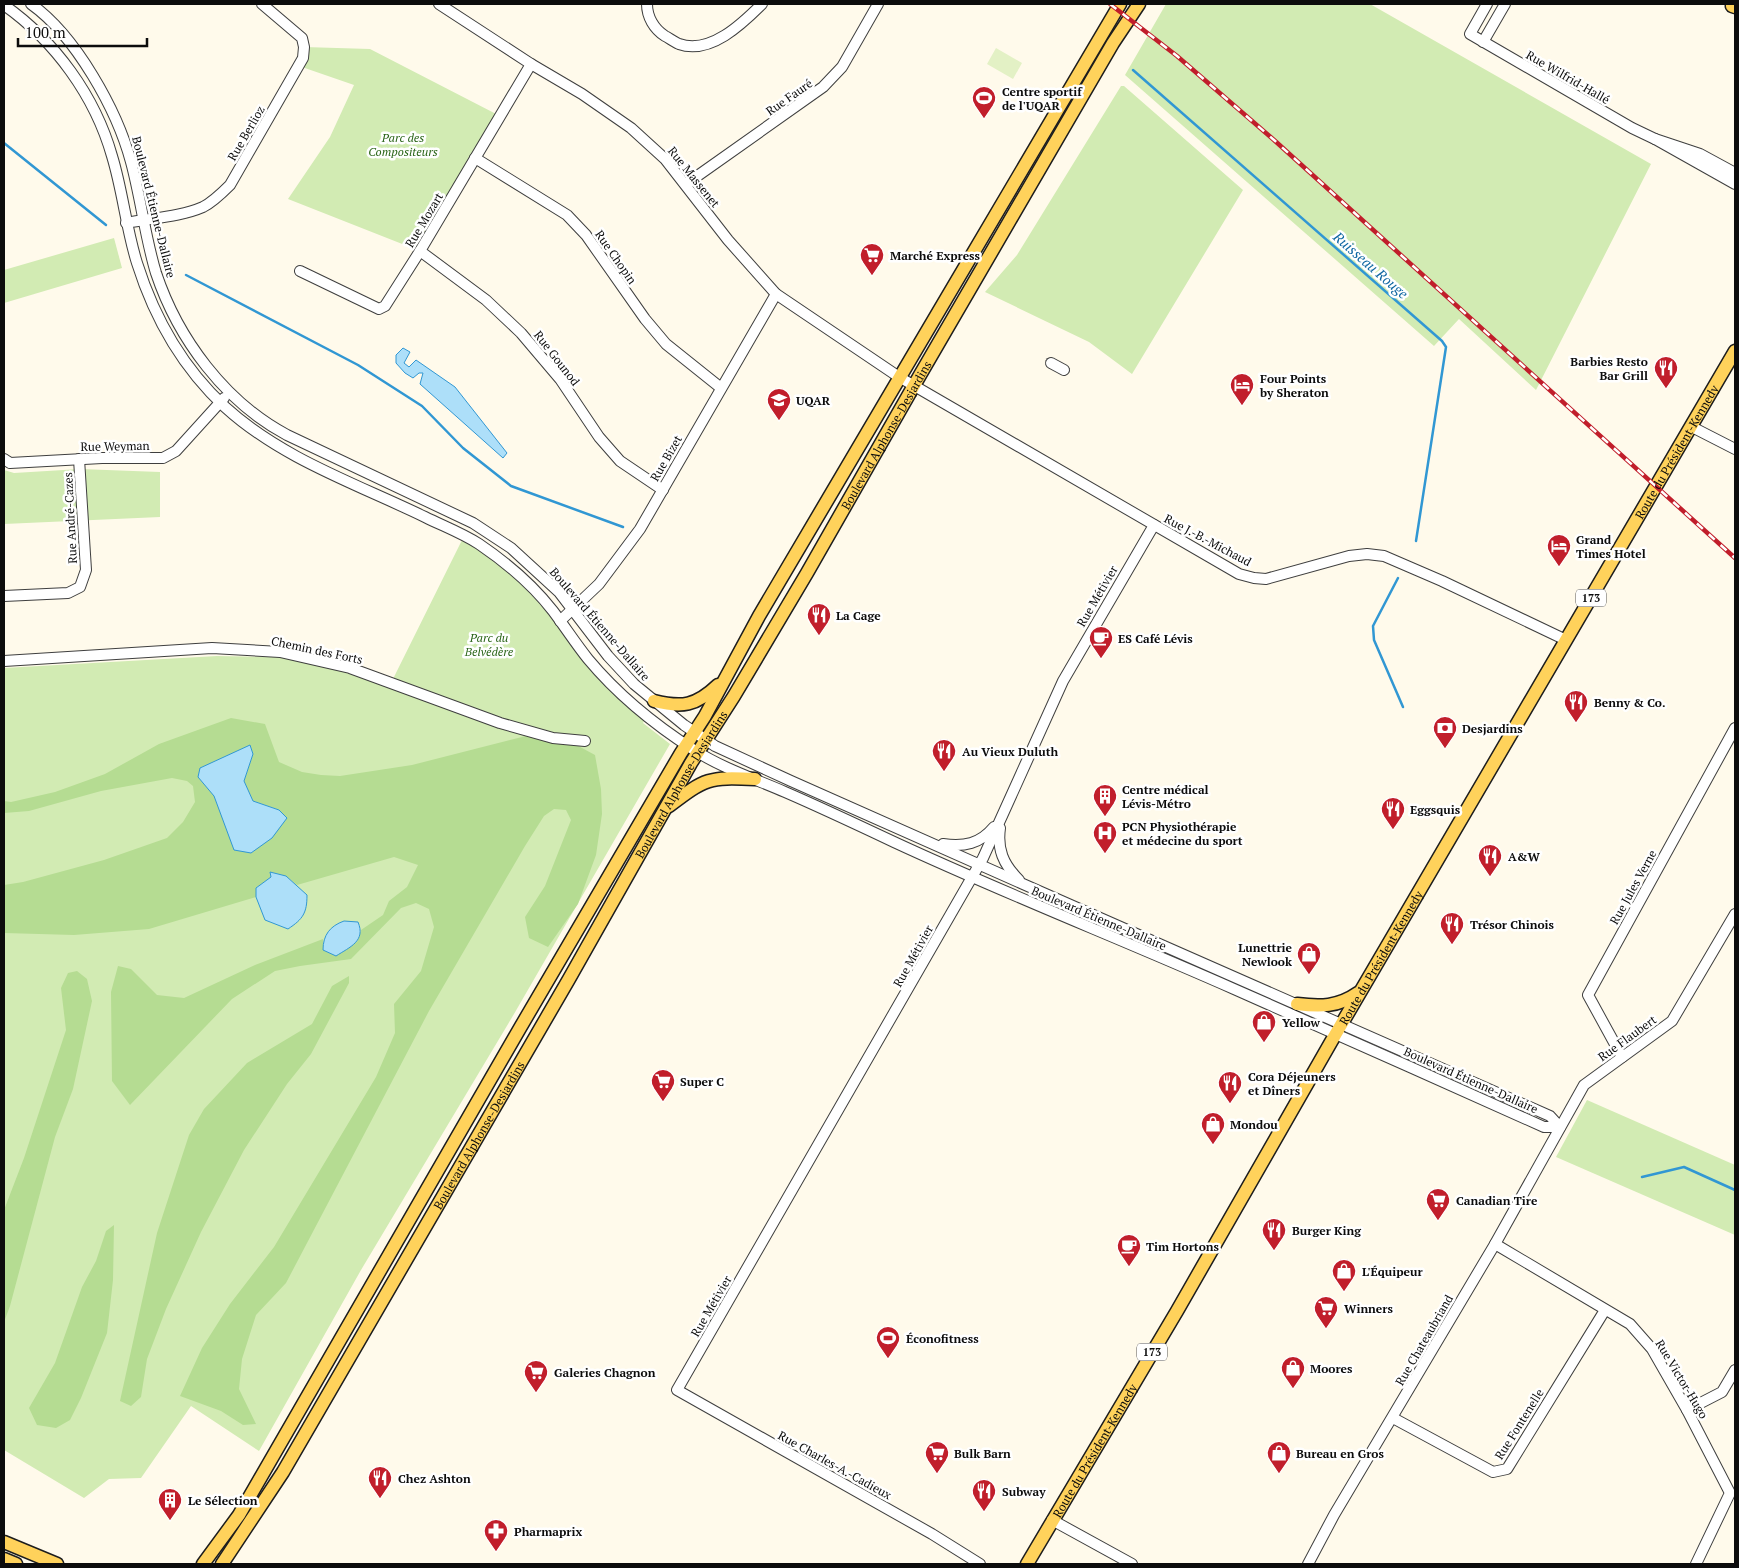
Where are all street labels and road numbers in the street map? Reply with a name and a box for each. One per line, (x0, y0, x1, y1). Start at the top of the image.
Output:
street label: Rue Wilfrid-Hallé (1524, 47, 1612, 107)
street label: Rue Fauré (763, 75, 815, 119)
street label: Rue Berlioz (224, 103, 268, 163)
street label: Boulevard Étienne-Dallaire (129, 135, 179, 279)
street label: Rue Massenet (665, 144, 723, 211)
street label: Rue Mozart (402, 189, 447, 250)
street label: Rue Chopin (592, 227, 640, 287)
street label: Rue Gounod (531, 327, 583, 389)
street label: Boulevard Alphonse-Desjardins (837, 358, 934, 512)
street label: Route du Président-Kennedy (1631, 381, 1722, 521)
street label: Rue Bizet (647, 432, 685, 484)
street label: Rue Weyman (80, 438, 150, 454)
street label: Rue André-Cazes (60, 472, 80, 564)
street label: Rue J.-B.-Michaud (1162, 511, 1254, 569)
street label: Rue Métivier (1073, 562, 1121, 629)
street label: Boulevard Étienne-Dallaire (547, 564, 653, 684)
road number: 173 (1576, 590, 1606, 606)
street label: Chemin des Forts (270, 633, 364, 667)
street label: Boulevard Alphonse-Desjardins (631, 708, 730, 861)
street label: Rue Jules Verne (1606, 847, 1660, 927)
street label: Boulevard Étienne-Dallaire (1029, 883, 1169, 953)
street label: Route du Président-Kennedy (1335, 887, 1426, 1027)
street label: Rue Métivier (890, 922, 936, 990)
street label: Rue Flaubert (1595, 1012, 1659, 1064)
street label: Boulevard Étienne-Dallaire (1402, 1044, 1540, 1116)
street label: Boulevard Alphonse-Desjardins (430, 1058, 527, 1212)
street label: Rue Métivier (687, 1272, 735, 1339)
street label: Rue Chateaubriand (1392, 1292, 1456, 1388)
street label: Rue Victor-Hugo (1653, 1337, 1712, 1422)
road number: 173 (1137, 1344, 1167, 1360)
street label: Route du Président-Kennedy (1049, 1380, 1140, 1520)
street label: Rue Fontenelle (1491, 1386, 1547, 1462)
street label: Rue Charles-A.-Cadieux (776, 1428, 895, 1503)

